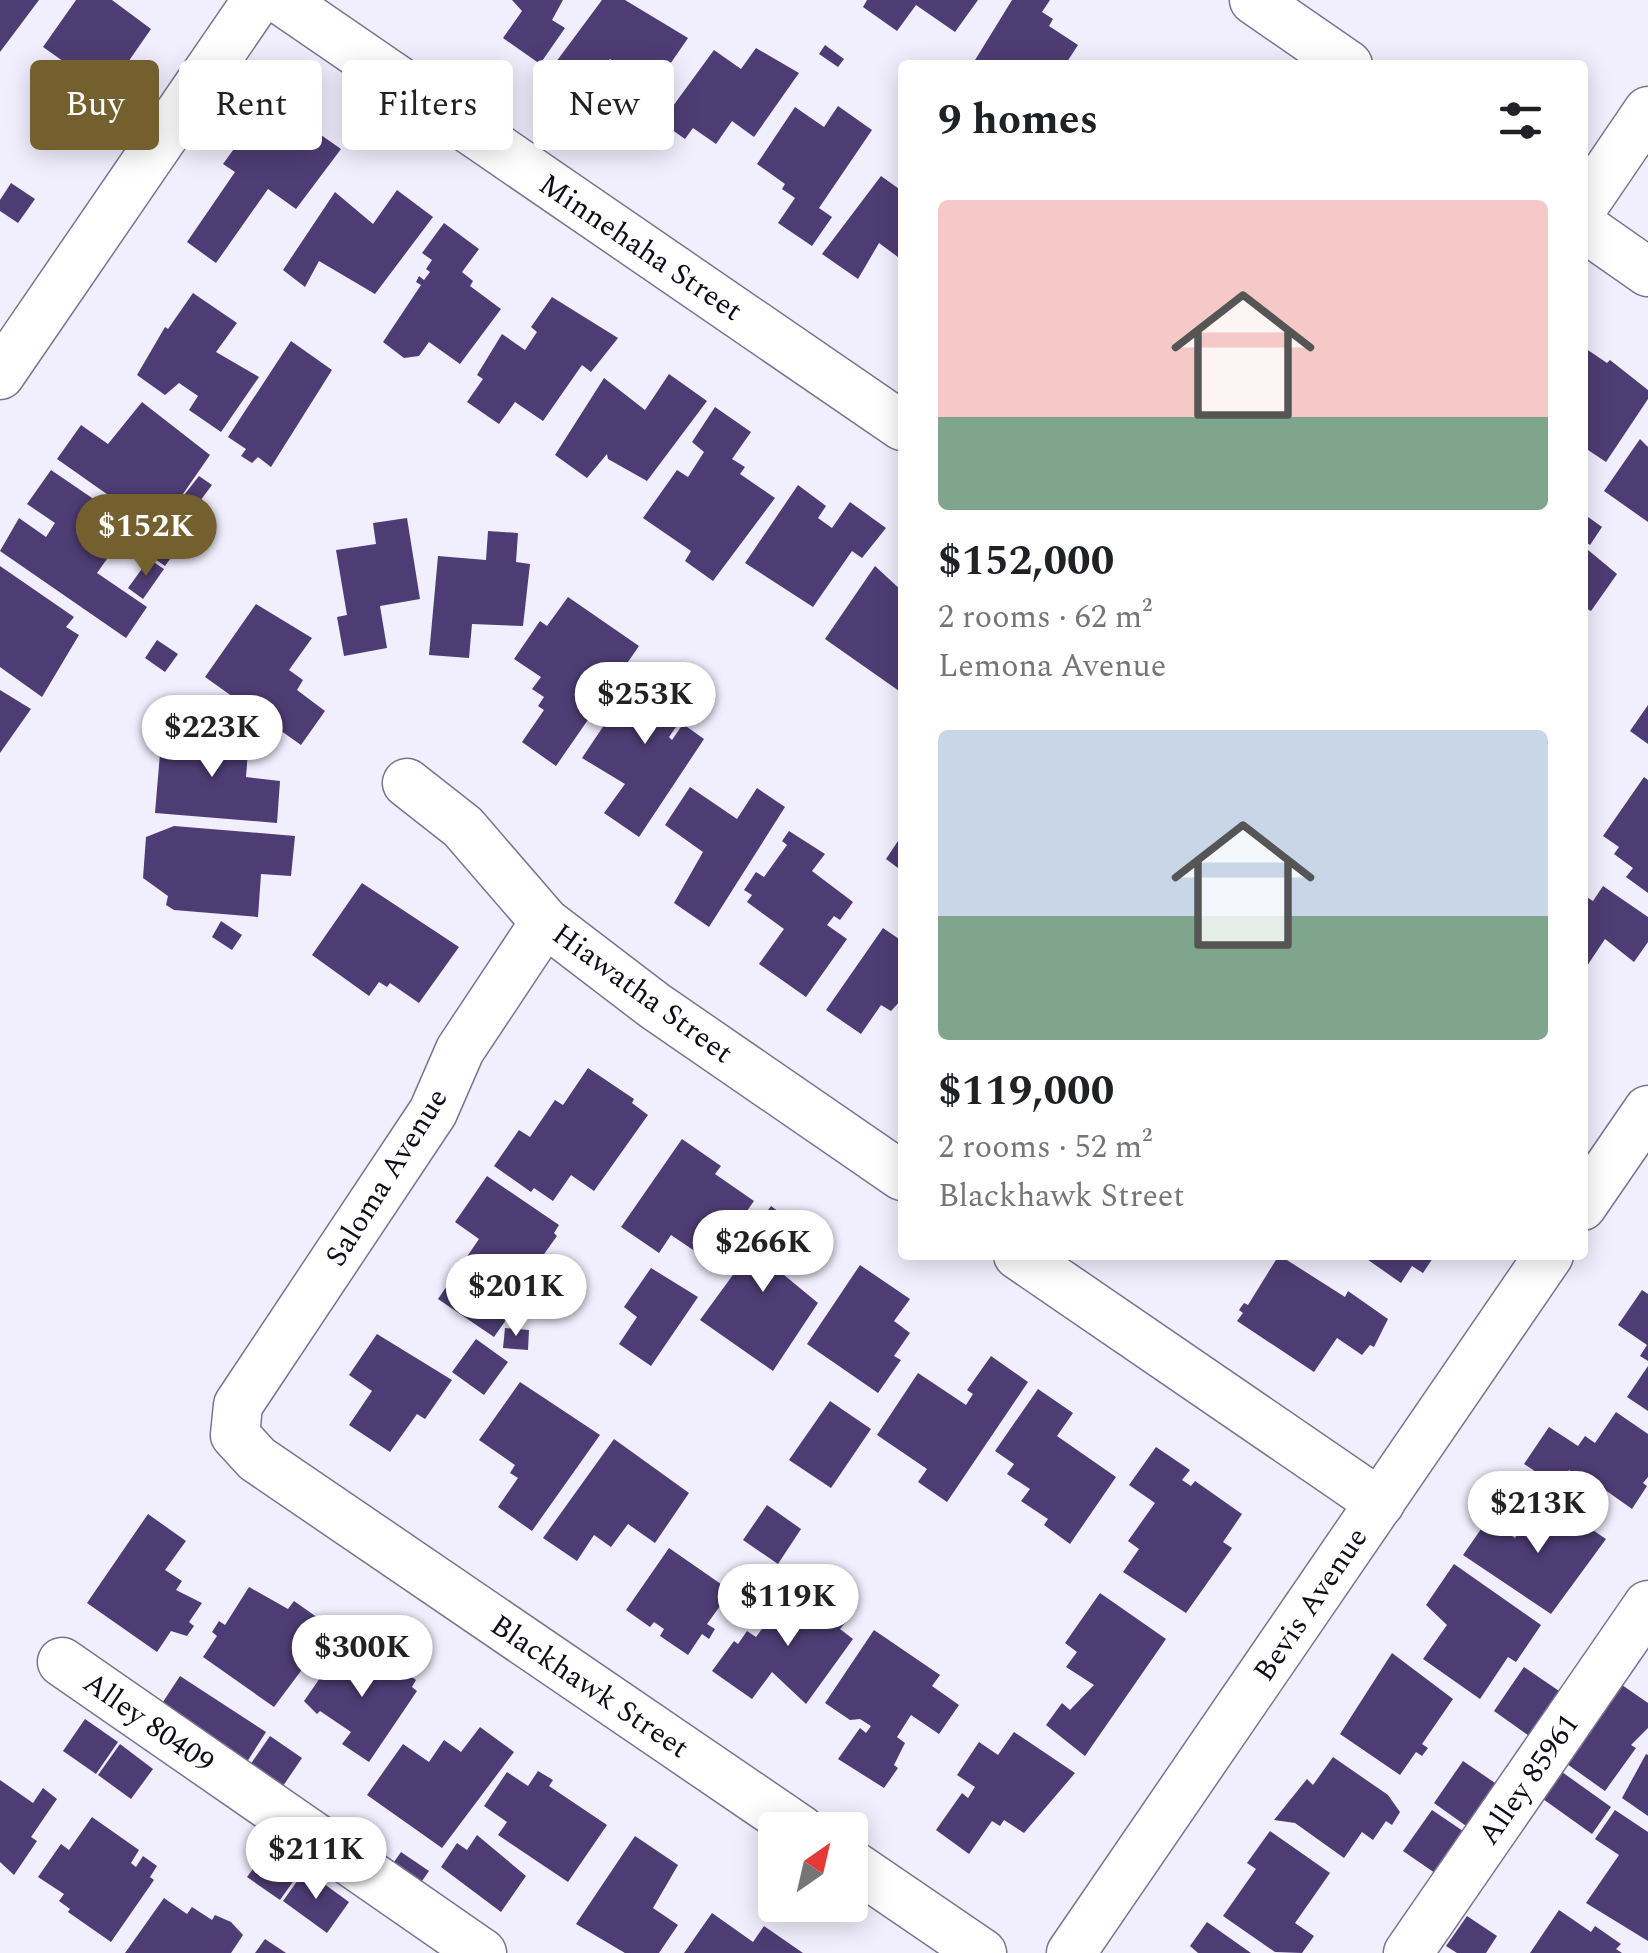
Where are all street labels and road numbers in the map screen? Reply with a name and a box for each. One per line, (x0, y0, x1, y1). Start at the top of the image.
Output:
street label: Minnehaha Street (529, 162, 752, 333)
street label: Hiawatha Street (542, 912, 743, 1075)
street label: Saloma Avenue (314, 1079, 460, 1276)
street label: Bevis Avenue (1242, 1518, 1380, 1691)
street label: Blackhawk Street (481, 1603, 698, 1771)
street label: Alley 80409 (73, 1661, 224, 1785)
street label: Alley 85961 (1467, 1704, 1591, 1855)

